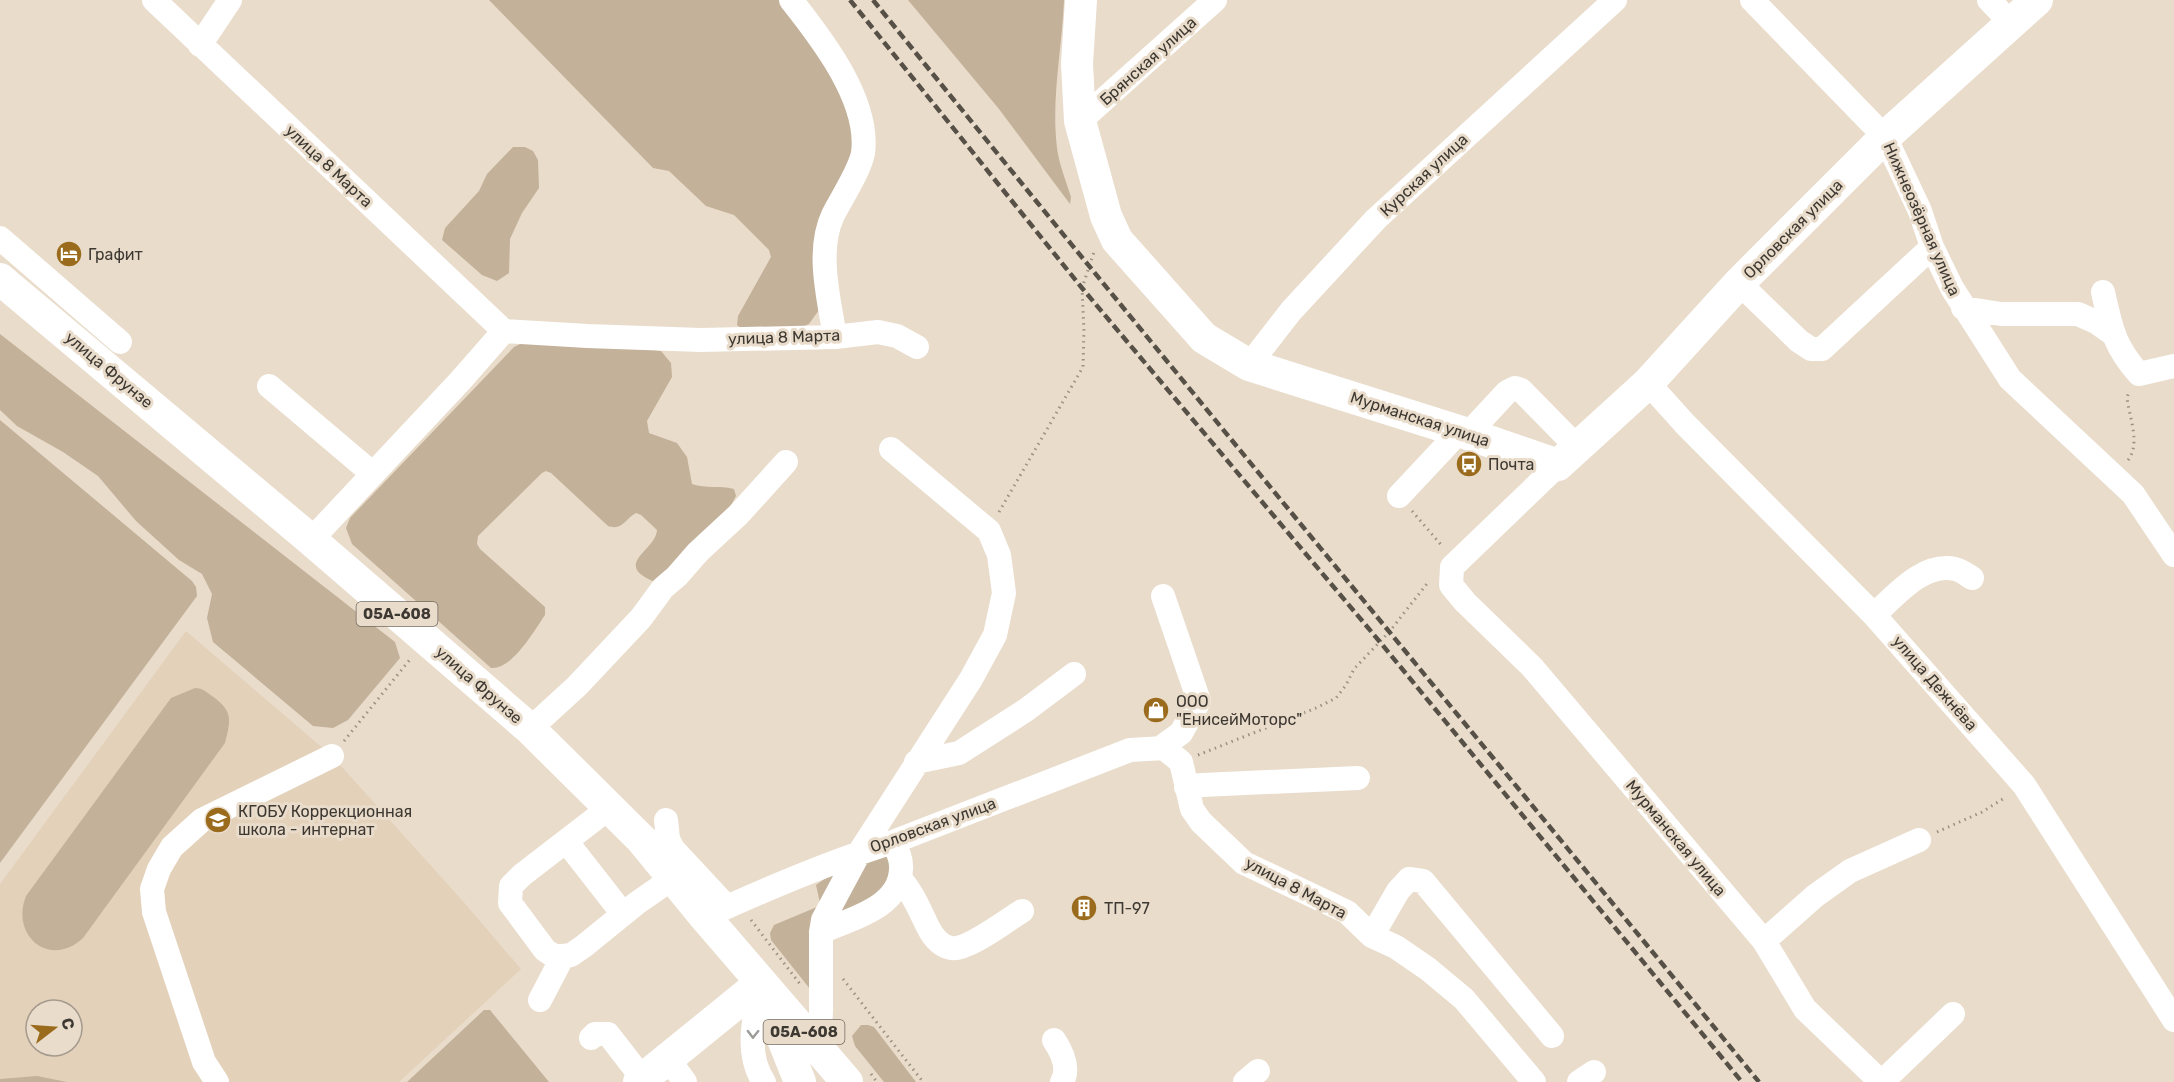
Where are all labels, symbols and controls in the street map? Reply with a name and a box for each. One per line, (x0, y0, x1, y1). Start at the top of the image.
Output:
street label: Брянская улица (1096, 13, 1200, 109)
street label: улица 8 Марта (282, 121, 376, 211)
street label: Курская улица (1376, 130, 1472, 220)
street label: Нижнеозёрная улица (1880, 139, 1964, 299)
street label: Орловская улица (1739, 175, 1847, 283)
hotel icon: Графит (54, 239, 84, 269)
place label: Графит (88, 245, 143, 264)
street label: улица 8 Марта (728, 326, 840, 348)
street label: улица Фрунзе (61, 328, 157, 412)
street label: Мурманская улица (1348, 387, 1492, 451)
bus stop icon: Почта (1454, 449, 1484, 479)
place label: Почта (1488, 455, 1534, 474)
road number: 05А-608 (356, 602, 438, 626)
street label: улица Дежнёва (1889, 632, 1981, 734)
street label: улица Фрунзе (432, 642, 526, 728)
place label: ООО "ЕнисейМоторс" (1176, 692, 1302, 729)
shop icon: ООО "ЕнисейМоторс" (1141, 695, 1171, 725)
street label: Мурманская улица (1622, 776, 1730, 900)
street label: Орловская улица (867, 793, 999, 857)
place label: КГОБУ Коррекционная школа - интернат (238, 802, 412, 839)
school or university icon: КГОБУ Коррекционная школа - интернат (203, 805, 233, 835)
street label: улица 8 Марта (1242, 853, 1350, 923)
building icon: ТП-97 (1069, 893, 1099, 923)
place label: ТП-97 (1104, 899, 1150, 918)
north arrow (24, 998, 84, 1058)
text: С (57, 1016, 79, 1032)
road number: 05А-608 (764, 1020, 844, 1044)
one-way arrow (747, 1029, 760, 1038)

